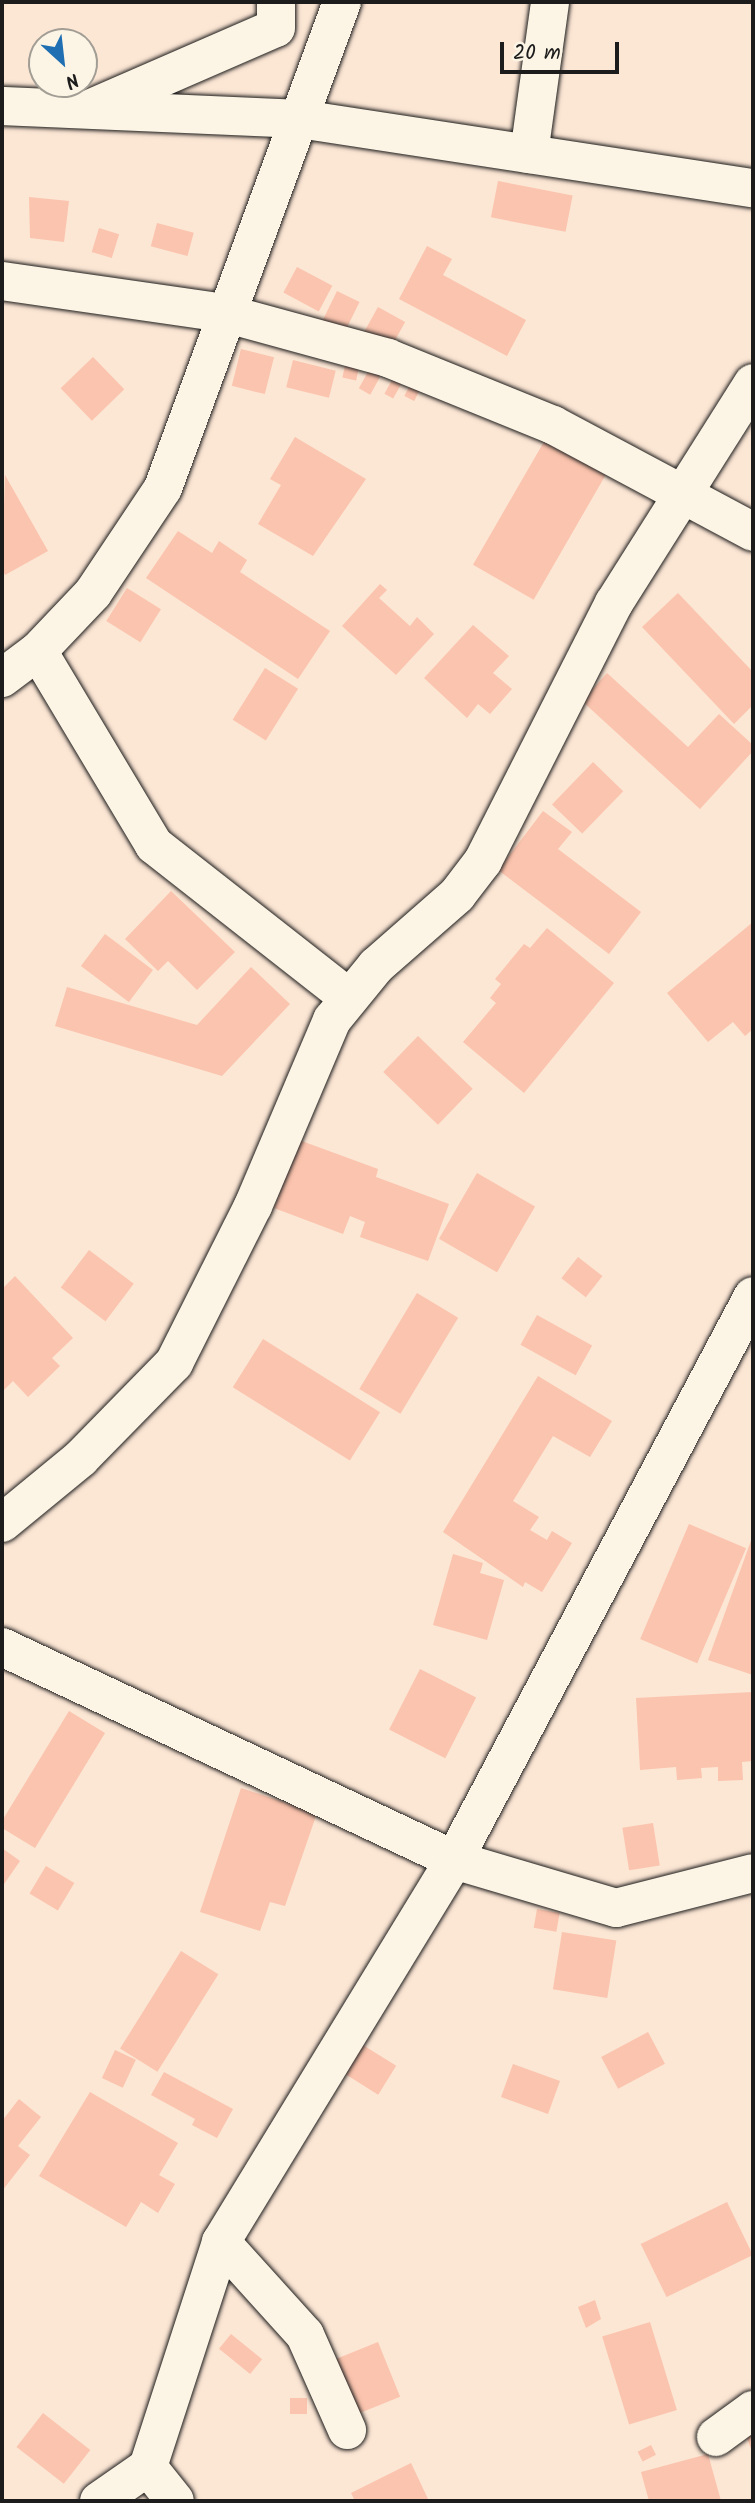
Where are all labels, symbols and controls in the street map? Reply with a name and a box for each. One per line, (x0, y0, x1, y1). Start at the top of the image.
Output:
north arrow (28, 28, 98, 98)
scale bar (503, 28, 622, 72)
text: 20 m (513, 37, 561, 70)
text: N (59, 64, 84, 96)

